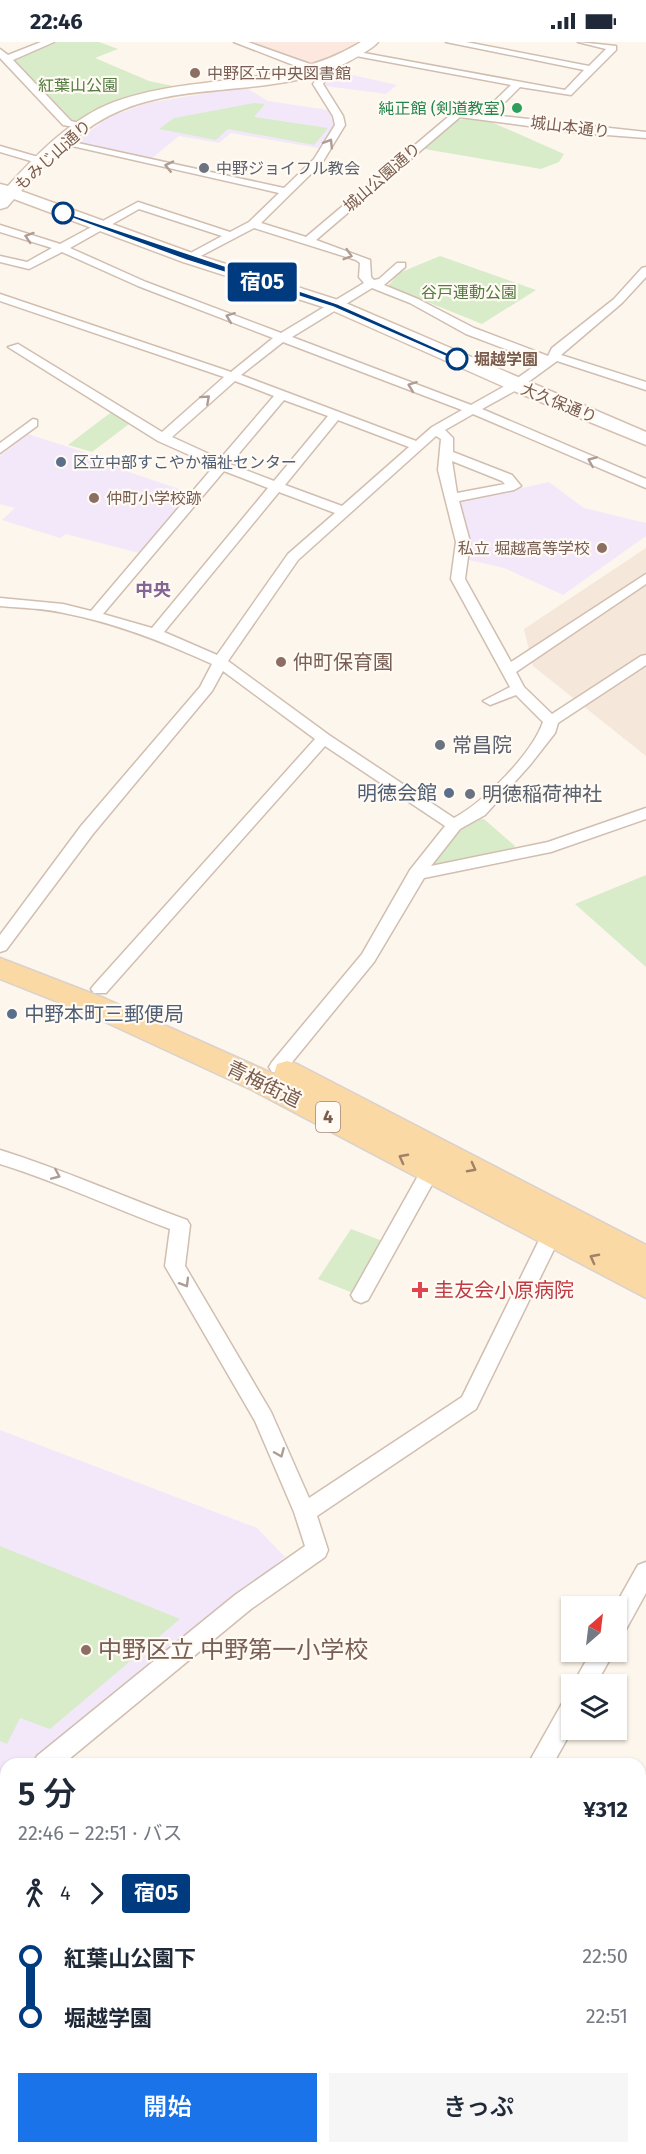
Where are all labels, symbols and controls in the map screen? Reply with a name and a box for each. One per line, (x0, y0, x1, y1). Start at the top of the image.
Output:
text: 22:46 (30, 8, 83, 35)
place label: 中野区立中央図書館 (207, 64, 351, 83)
marker: 中野区立中央図書館 (188, 66, 202, 80)
park label: 紅葉山公園 (38, 76, 118, 95)
place label: 純正館 (剣道教室) (378, 99, 505, 118)
marker: 純正館 (剣道教室) (510, 101, 524, 115)
street label: 城山本通り (529, 113, 611, 141)
street label: もみじ山通り (11, 116, 95, 194)
street label: 城山公園通り (340, 138, 424, 216)
one-way arrow (322, 139, 334, 149)
place label: 中野ジョイフル教会 (216, 159, 360, 178)
one-way arrow (165, 160, 175, 173)
marker: 中野ジョイフル教会 (197, 161, 211, 175)
unlabelled marker (52, 202, 74, 224)
one-way arrow (24, 232, 35, 244)
one-way arrow (342, 248, 353, 260)
line badge: 宿05 (228, 262, 296, 302)
text: 宿05 (240, 269, 284, 295)
park label: 谷戸運動公園 (421, 283, 517, 302)
one-way arrow (225, 312, 236, 324)
marker: 堀越学園 (446, 348, 468, 370)
place label: 堀越学園 (474, 350, 538, 369)
street label: 大久保通り (518, 379, 600, 427)
one-way arrow (407, 381, 418, 394)
one-way arrow (199, 395, 210, 406)
place label: 区立中部すこやか福祉センター (73, 453, 297, 472)
marker: 区立中部すこやか福祉センター (54, 455, 68, 469)
one-way arrow (588, 456, 599, 468)
place label: 仲町小学校跡 (106, 489, 202, 508)
marker: 仲町小学校跡 (87, 491, 101, 505)
place label: 私立 堀越高等学校 (458, 539, 590, 558)
marker: 私立 堀越高等学校 (595, 541, 609, 555)
district label: 中央 (135, 579, 171, 601)
place label: 仲町保育園 (293, 650, 393, 674)
marker: 仲町保育園 (274, 655, 288, 669)
place label: 常昌院 (452, 733, 512, 757)
marker: 常昌院 (433, 738, 447, 752)
place label: 明徳会館 (357, 781, 437, 805)
place label: 明徳稲荷神社 (482, 782, 602, 806)
marker: 明徳会館 (442, 786, 456, 800)
marker: 明徳稲荷神社 (463, 787, 477, 801)
place label: 中野本町三郵便局 (24, 1002, 184, 1026)
marker: 中野本町三郵便局 (5, 1007, 19, 1021)
street label: 青梅街道 (223, 1056, 305, 1112)
road number: 4 (316, 1102, 340, 1132)
one-way arrow (399, 1154, 409, 1165)
one-way arrow (466, 1161, 476, 1172)
one-way arrow (49, 1168, 60, 1180)
one-way arrow (590, 1254, 601, 1265)
one-way arrow (178, 1277, 190, 1287)
place label: 圭友会小原病院 (434, 1278, 574, 1302)
marker: 圭友会小原病院 (411, 1281, 429, 1299)
one-way arrow (273, 1447, 285, 1458)
north arrow (561, 1596, 627, 1662)
map controls (561, 1596, 627, 1740)
place label: 中野区立 中野第一小学校 (98, 1636, 368, 1664)
marker: 中野区立 中野第一小学校 (79, 1643, 93, 1657)
button: layers (561, 1674, 627, 1740)
text: 5 分 (18, 1774, 76, 1814)
text: ¥312 (583, 1796, 628, 1823)
text: 22:46 – 22:51 · バス (18, 1821, 183, 1845)
icon: walk (18, 1877, 51, 1910)
icon: forward (80, 1877, 113, 1910)
text: 宿05 (134, 1880, 178, 1906)
text: 4 (60, 1881, 71, 1905)
text: 22:50 (582, 1944, 628, 1968)
text: 紅葉山公園下 (64, 1945, 196, 1972)
text: 22:51 (586, 2004, 628, 2028)
text: 堀越学園 (64, 2005, 152, 2032)
button: 開始 (18, 2073, 317, 2142)
button: きっぷ (329, 2073, 628, 2142)

